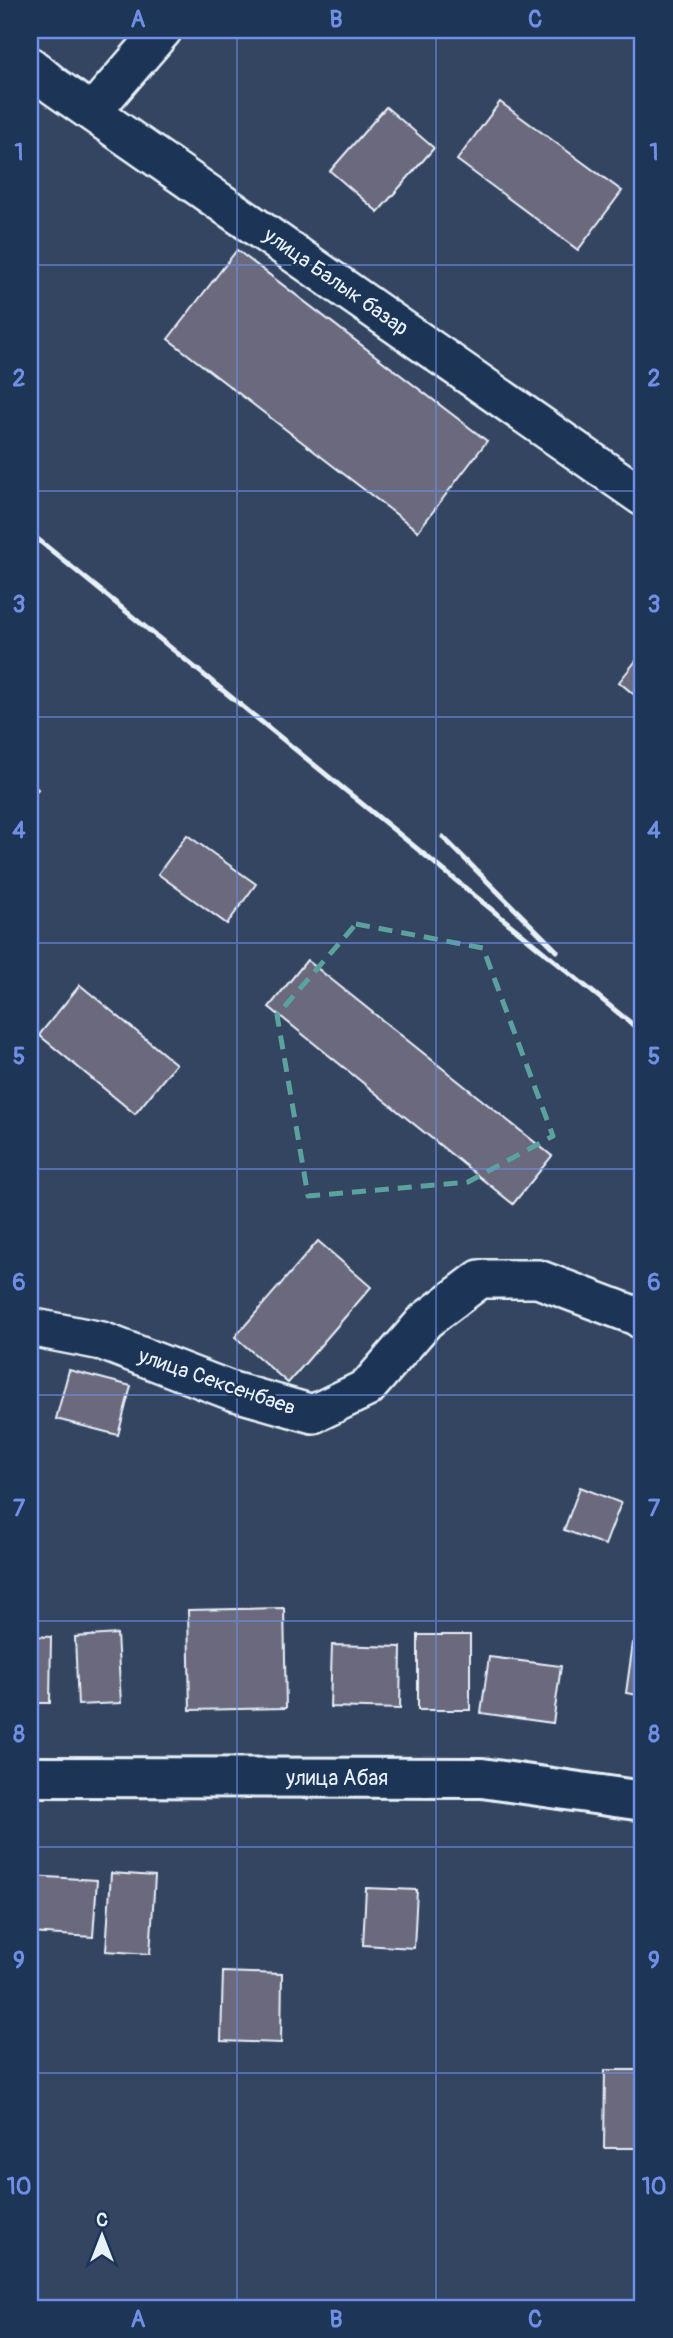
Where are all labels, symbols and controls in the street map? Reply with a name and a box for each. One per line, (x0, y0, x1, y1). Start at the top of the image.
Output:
text: A (131, 5, 146, 34)
text: B (329, 5, 343, 34)
text: C (528, 5, 542, 34)
text: 1 (15, 138, 24, 167)
text: 1 (650, 138, 659, 167)
street label: улица Балык базар (257, 221, 414, 342)
text: 2 (13, 364, 26, 393)
text: 2 (648, 364, 661, 393)
text: 3 (13, 590, 25, 619)
text: 3 (648, 590, 660, 619)
text: 4 (12, 816, 26, 845)
text: 4 (647, 816, 661, 845)
text: 5 (13, 1042, 25, 1071)
text: 5 (648, 1042, 660, 1071)
text: 6 (12, 1268, 26, 1297)
text: 6 (647, 1268, 661, 1297)
street label: улица Сексенбаев (134, 1342, 299, 1422)
text: 7 (13, 1494, 26, 1523)
text: 7 (648, 1494, 661, 1523)
text: 8 (13, 1720, 25, 1749)
text: 8 (648, 1720, 660, 1749)
street label: улица Абая (285, 1765, 388, 1792)
text: 9 (13, 1946, 25, 1975)
text: 9 (648, 1946, 660, 1975)
text: 10 (7, 2172, 31, 2201)
text: 10 (642, 2172, 666, 2201)
north arrow (66, 2202, 136, 2272)
text: С (96, 2208, 108, 2232)
text: A (131, 2305, 146, 2334)
text: B (329, 2305, 343, 2334)
text: C (528, 2305, 542, 2334)

